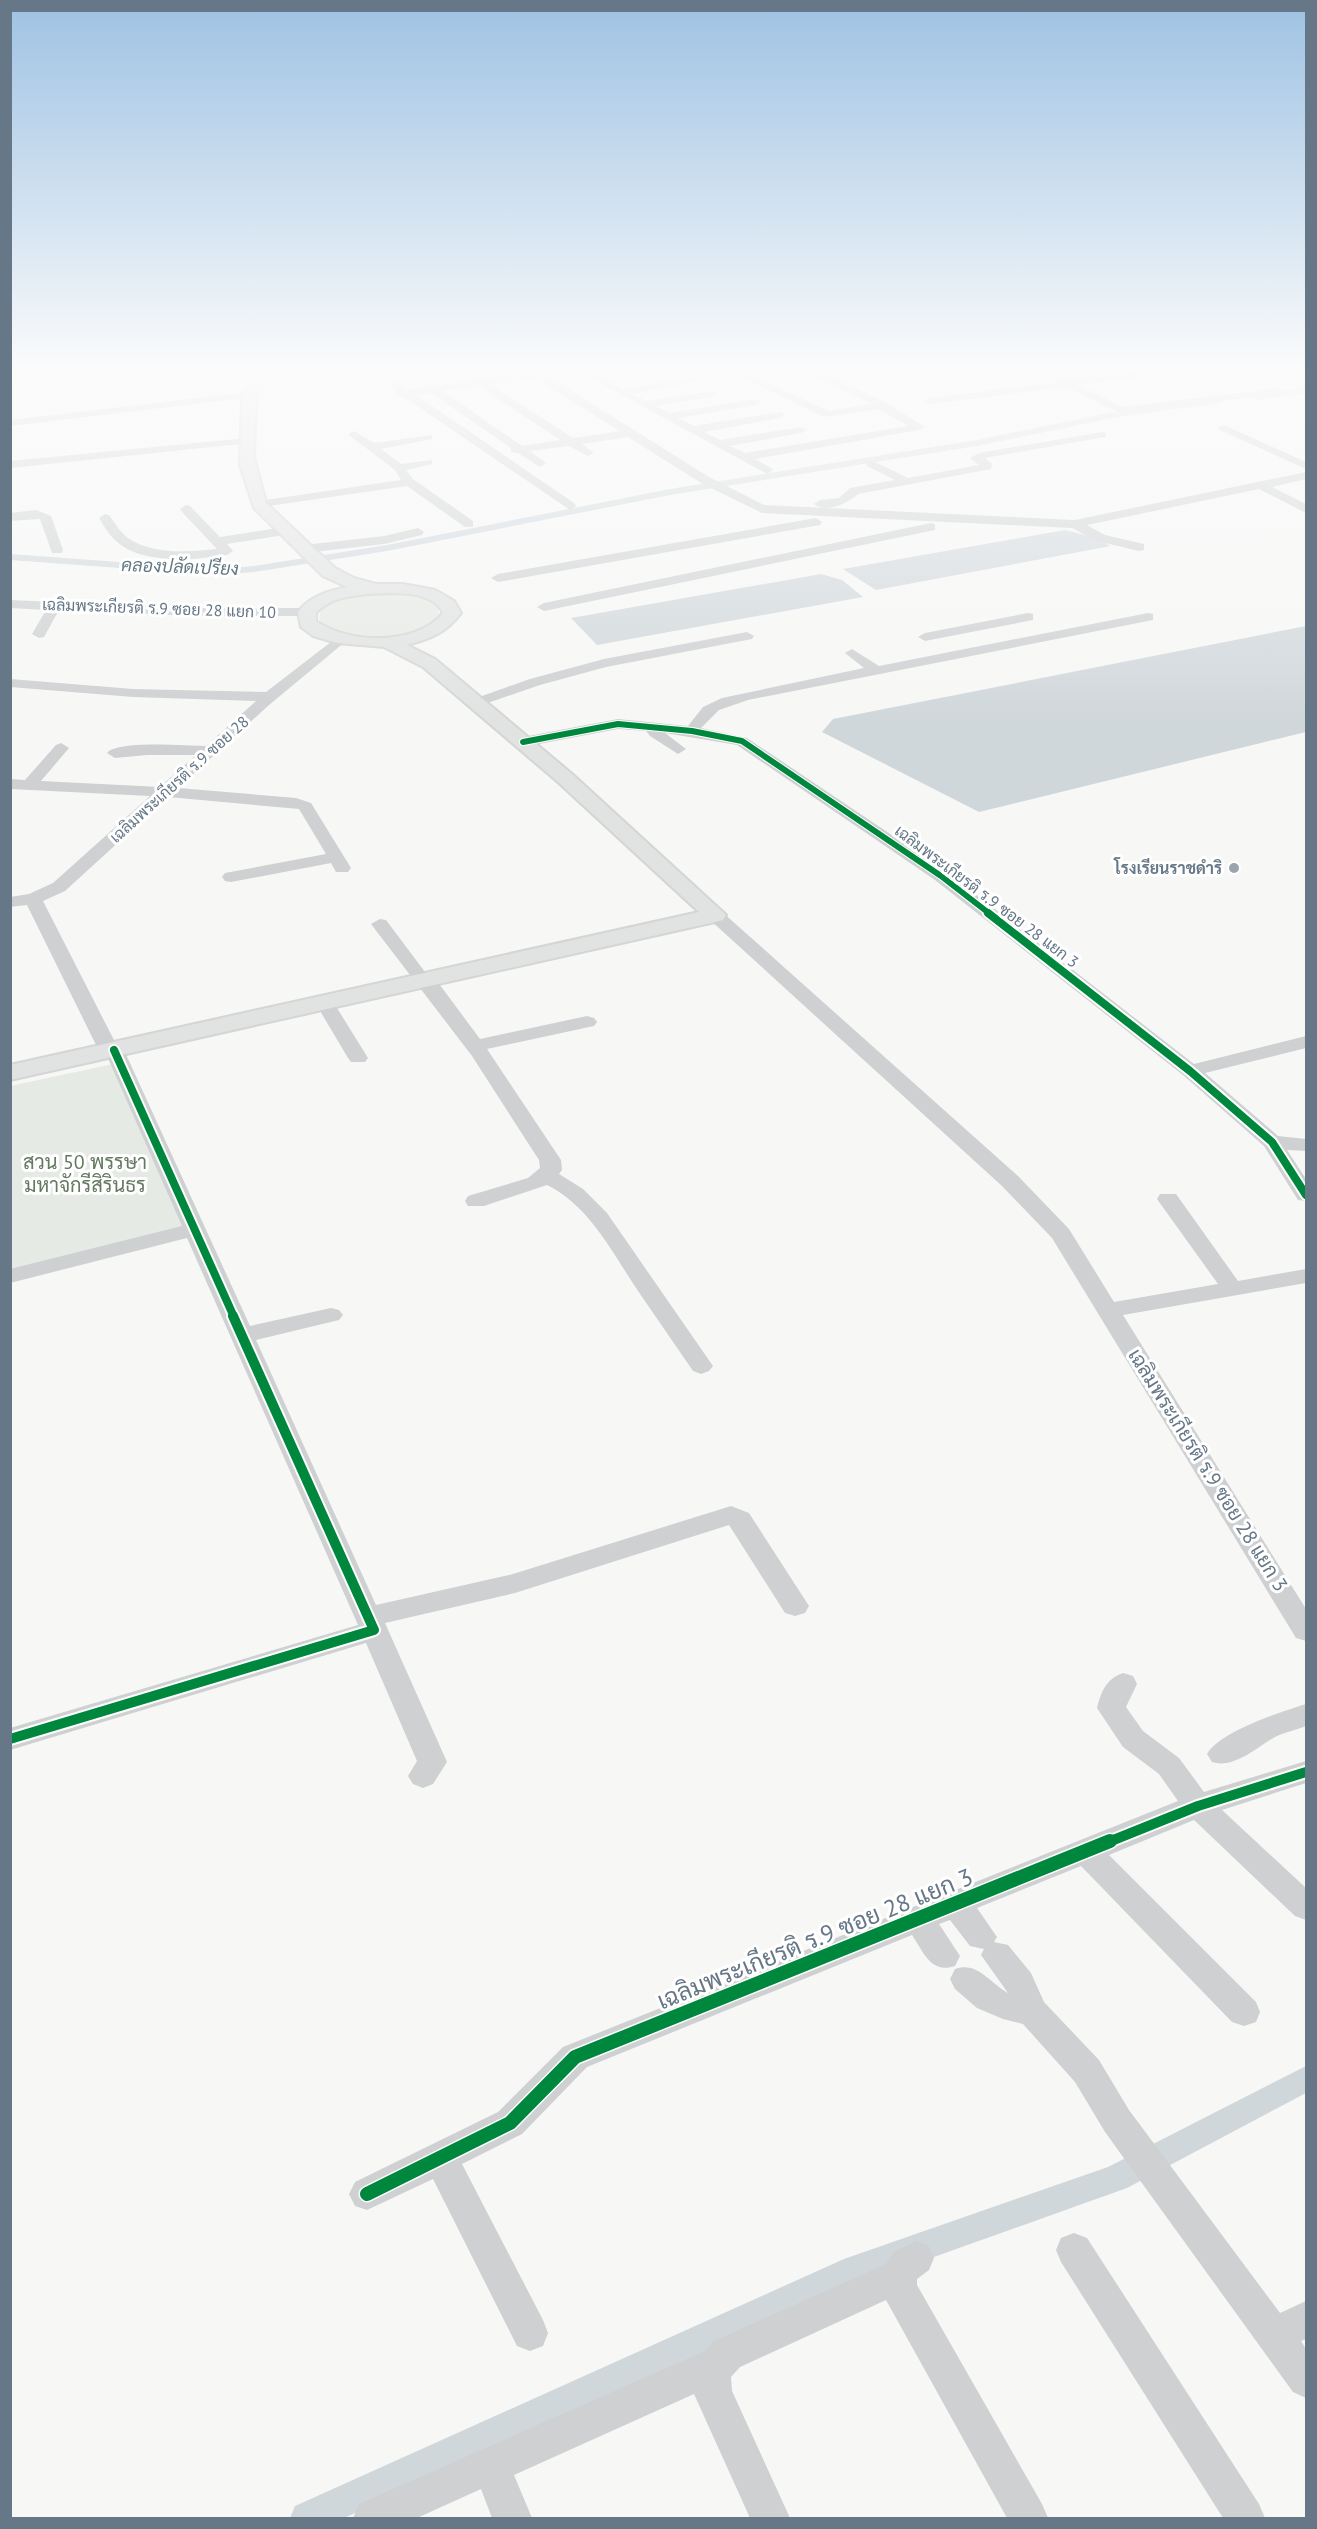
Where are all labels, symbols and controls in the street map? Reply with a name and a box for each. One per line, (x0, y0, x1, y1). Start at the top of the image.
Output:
water label: คลองปลัดเปรียง (121, 552, 239, 580)
street label: เฉลิมพระเกียรติ ร.9 ซอย 28 แยก 10 (42, 593, 277, 622)
street label: เฉลิมพระเกียรติ ร.9 ซอย 28 (105, 710, 253, 847)
street label: เฉลิมพระเกียรติ ร.9 ซอย 28 แยก 3 (891, 819, 1084, 972)
place label: โรงเรียนราชดำริ (1113, 857, 1222, 878)
marker: โรงเรียนราชดำริ (1227, 861, 1241, 875)
park label: สวน 50 พรรษา มหาจักรีสิรินธร (23, 1149, 147, 1198)
street label: เฉลิมพระเกียรติ ร.9 ซอย 28 แยก 3 (1122, 1344, 1294, 1596)
street label: เฉลิมพระเกียรติ ร.9 ซอย 28 แยก 3 (652, 1861, 977, 2016)

